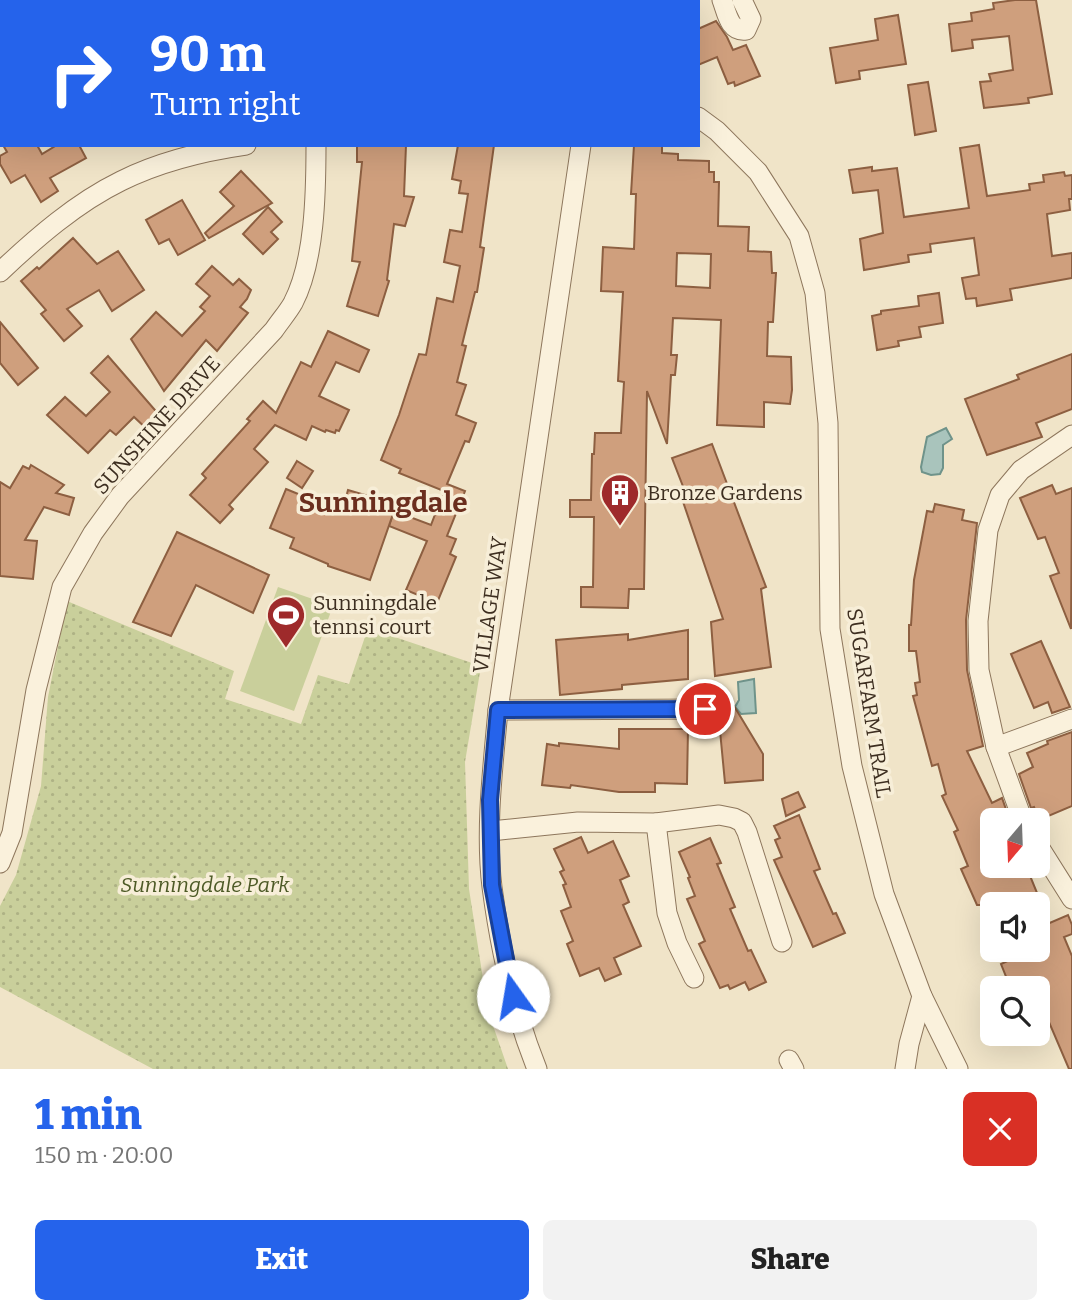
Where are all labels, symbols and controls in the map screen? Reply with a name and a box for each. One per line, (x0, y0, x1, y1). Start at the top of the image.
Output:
text: 90 m (150, 25, 266, 84)
icon: right (35, 28, 126, 119)
text: Turn right (150, 85, 301, 123)
street label: SUNSHINE DRIVE (88, 350, 226, 500)
building icon: Bronze Gardens (599, 472, 641, 527)
place label: Bronze Gardens (647, 480, 803, 506)
district label: Sunningdale (298, 486, 468, 519)
street label: VILLAGE WAY (468, 535, 513, 675)
place label: Sunningdale tennsi court (313, 590, 437, 640)
sports icon: Sunningdale tennsi court (265, 594, 307, 649)
street label: SUGARFARM TRAIL (841, 606, 897, 800)
pin (675, 679, 735, 739)
icon: arrive (686, 690, 724, 728)
north arrow (980, 808, 1050, 878)
map controls (980, 808, 1050, 1046)
park label: Sunningdale Park (120, 872, 290, 898)
button: sound (980, 892, 1050, 962)
position arrow (476, 959, 550, 1033)
button: search (980, 976, 1050, 1046)
text: 1 min (35, 1090, 142, 1140)
button: close (963, 1092, 1037, 1166)
text: 150 m · 20:00 (35, 1141, 174, 1169)
button: Exit (35, 1220, 529, 1300)
button: Share (543, 1220, 1037, 1300)

